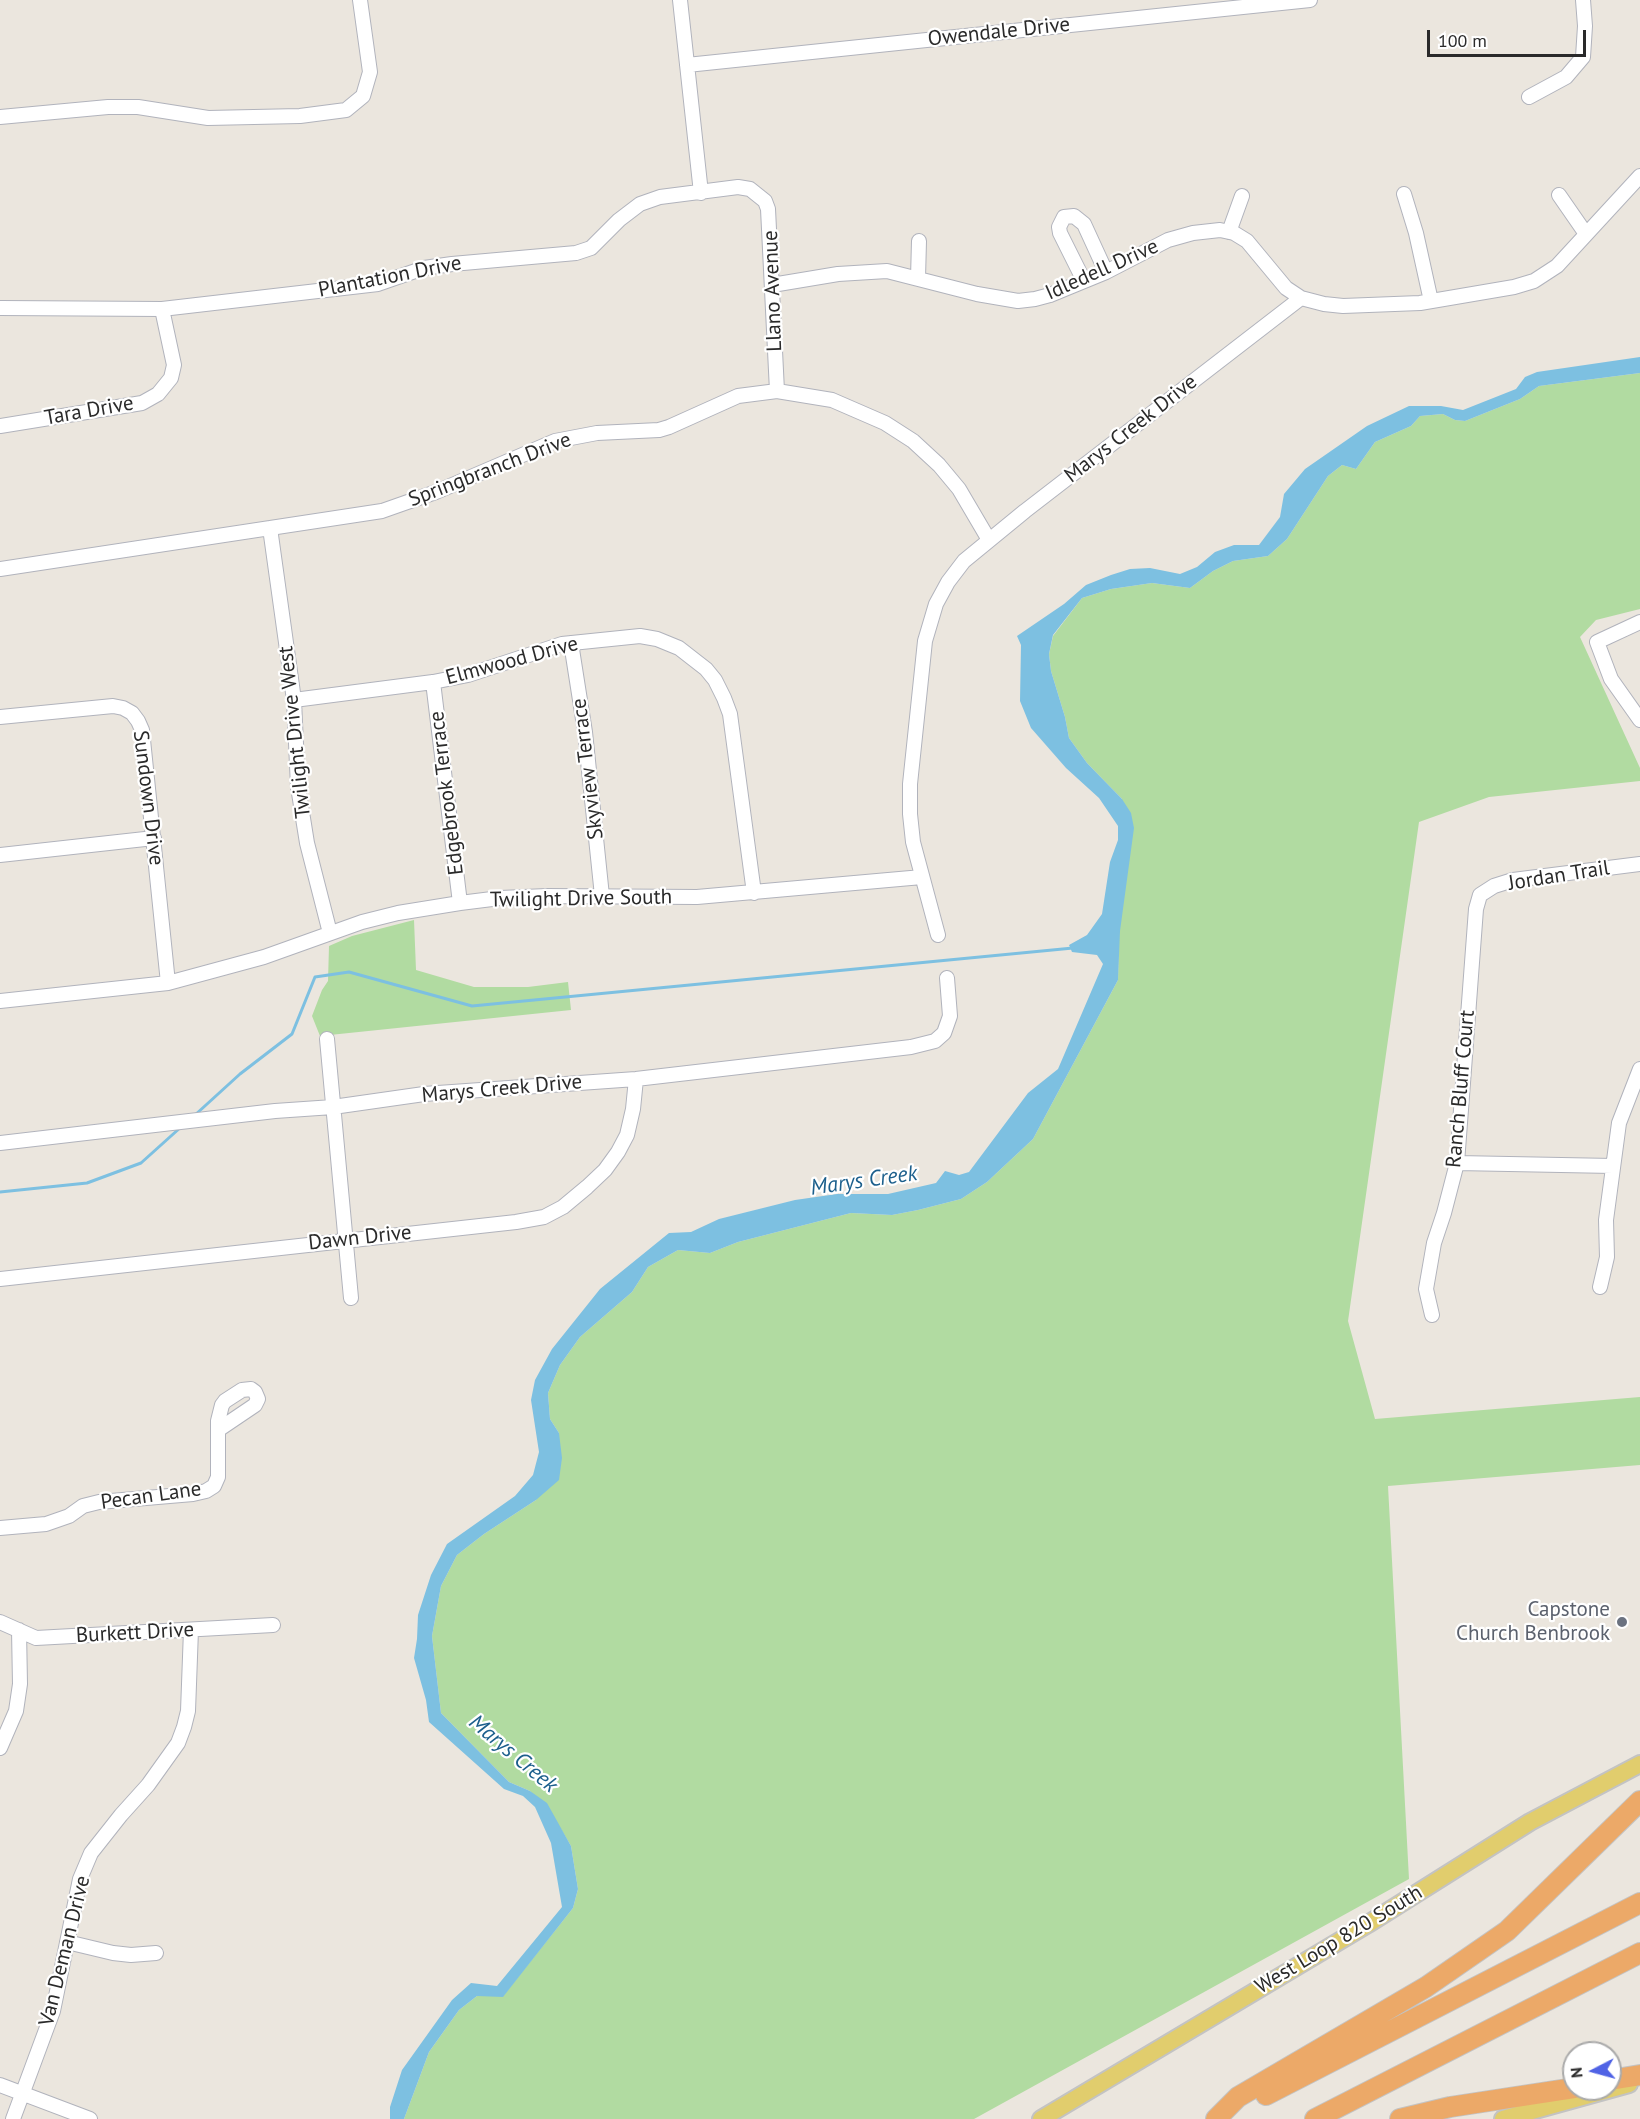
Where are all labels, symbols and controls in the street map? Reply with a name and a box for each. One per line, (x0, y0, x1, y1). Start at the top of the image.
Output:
street label: Owendale Drive (927, 12, 1071, 52)
scale bar (1430, 18, 1589, 56)
text: 100 m (1438, 29, 1487, 52)
street label: Llano Avenue (758, 230, 788, 352)
street label: Idledell Drive (1042, 234, 1162, 306)
street label: Plantation Drive (316, 251, 464, 303)
street label: Marys Creek Drive (1060, 370, 1202, 488)
street label: Tara Drive (42, 391, 136, 431)
street label: Springbranch Drive (405, 427, 575, 513)
street label: Elmwood Drive (443, 631, 581, 691)
street label: Twilight Drive West (273, 645, 317, 819)
street label: Skyview Terrace (567, 697, 609, 841)
street label: Edgebrook Terrace (424, 710, 470, 876)
street label: Sundown Drive (127, 729, 169, 867)
street label: Jordan Trail (1507, 856, 1611, 896)
street label: Twilight Drive South (490, 885, 672, 913)
street label: Ranch Bluff Court (1442, 1009, 1480, 1169)
street label: Marys Creek Drive (421, 1069, 583, 1109)
water label: Marys Creek (809, 1160, 919, 1202)
street label: Dawn Drive (307, 1220, 413, 1256)
street label: Pecan Lane (99, 1476, 203, 1516)
place label: Capstone Church Benbrook (1456, 1597, 1610, 1647)
marker: Capstone Church Benbrook (1615, 1615, 1629, 1629)
street label: Burkett Drive (75, 1617, 195, 1649)
water label: Marys Creek (463, 1709, 563, 1799)
street label: Van Deman Drive (34, 1873, 96, 2029)
street label: West Loop 820 South (1251, 1880, 1427, 2000)
north arrow (1562, 2041, 1622, 2101)
text: N (1566, 2066, 1587, 2079)

